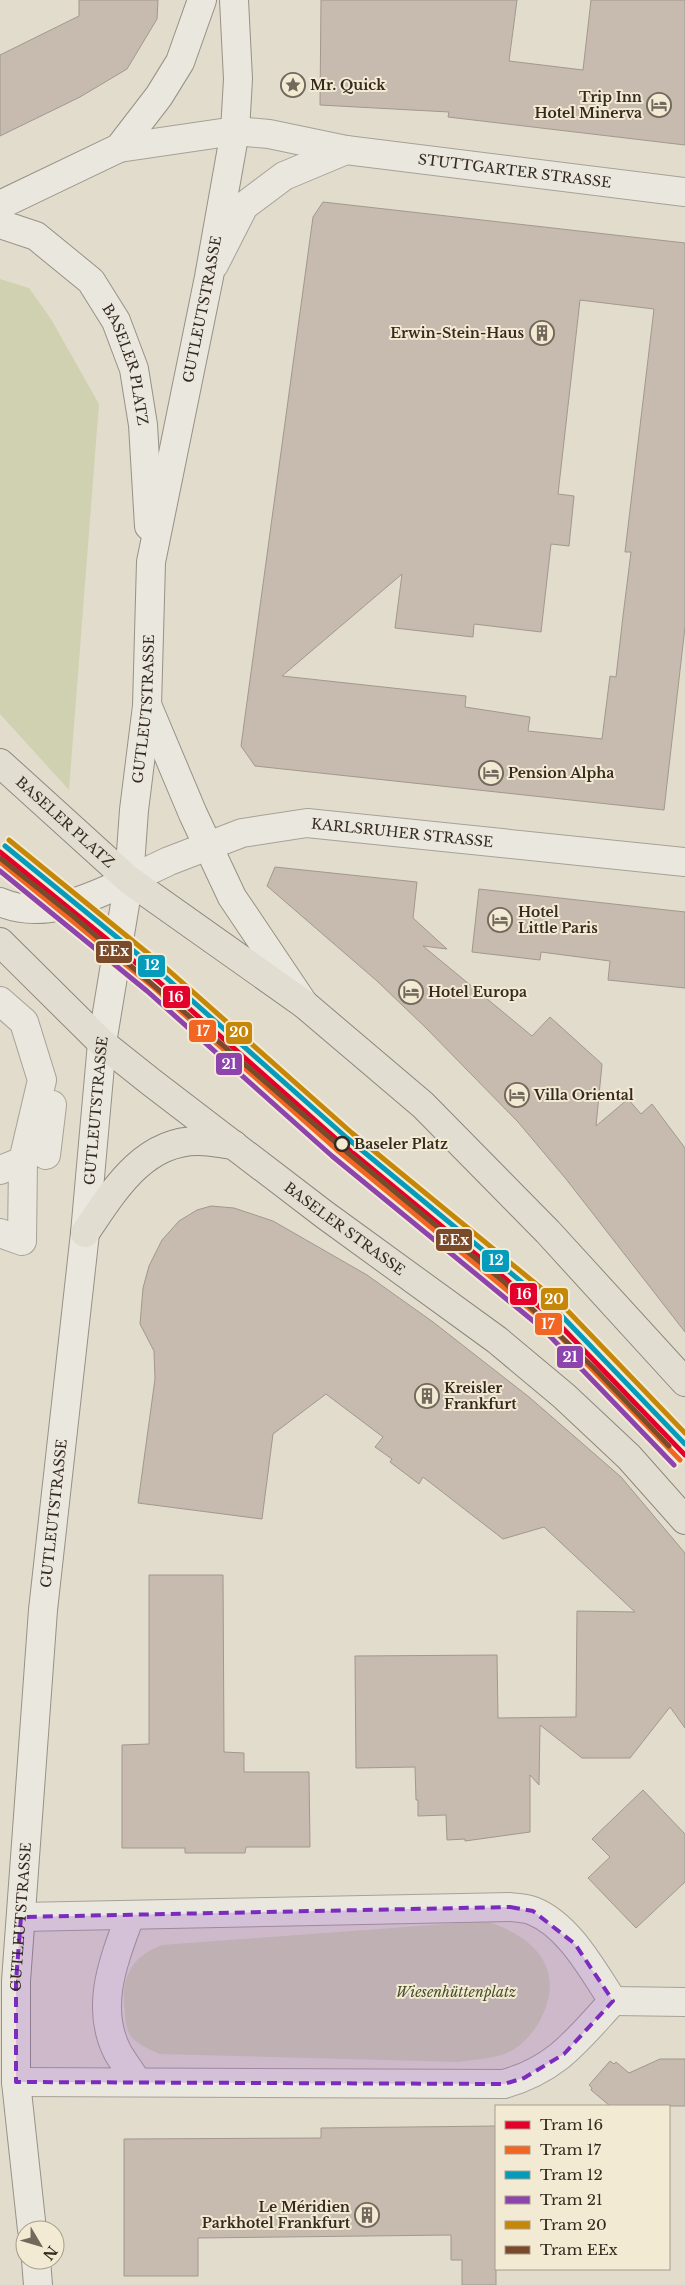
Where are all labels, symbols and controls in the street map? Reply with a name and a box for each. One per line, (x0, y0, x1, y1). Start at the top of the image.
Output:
place icon: Mr. Quick (280, 72, 306, 98)
place label: Mr. Quick (310, 76, 386, 94)
place label: Trip Inn Hotel Minerva (535, 88, 642, 122)
hotel icon: Trip Inn Hotel Minerva (646, 92, 672, 118)
street label: STUTTGARTER STRASSE (417, 150, 612, 192)
street label: GUTLEUTSTRASSE (179, 234, 225, 384)
street label: BASELER PLATZ (98, 300, 152, 427)
building icon: Erwin-Stein-Haus (529, 320, 555, 346)
place label: Erwin-Stein-Haus (390, 324, 524, 342)
street label: GUTLEUTSTRASSE (128, 634, 158, 784)
hotel icon: Pension Alpha (478, 760, 504, 786)
place label: Pension Alpha (508, 764, 614, 782)
street label: BASELER PLATZ (12, 773, 118, 872)
street label: KARLSRUHER STRASSE (310, 814, 494, 851)
place label: Hotel Little Paris (518, 903, 598, 937)
hotel icon: Hotel Little Paris (487, 907, 513, 933)
line badge: EEx (95, 940, 133, 964)
text: EEx (99, 942, 130, 960)
line badge: 12 (137, 954, 166, 978)
text: 12 (144, 956, 160, 974)
hotel icon: Hotel Europa (398, 979, 424, 1005)
place label: Hotel Europa (428, 983, 527, 1001)
line badge: 16 (162, 985, 191, 1009)
text: 16 (168, 988, 184, 1006)
line badge: 17 (188, 1019, 217, 1043)
line badge: 20 (225, 1021, 253, 1045)
text: 17 (196, 1022, 210, 1040)
text: 20 (229, 1023, 249, 1041)
street label: GUTLEUTSTRASSE (80, 1035, 112, 1186)
line badge: 21 (215, 1052, 243, 1076)
text: 21 (221, 1055, 237, 1073)
hotel icon: Villa Oriental (504, 1082, 530, 1108)
place label: Villa Oriental (533, 1086, 634, 1104)
place label: Baseler Platz (354, 1135, 448, 1153)
marker: Baseler Platz (334, 1136, 350, 1152)
street label: BASELER STRASSE (281, 1178, 409, 1279)
line badge: EEx (435, 1228, 473, 1252)
text: EEx (439, 1231, 470, 1249)
line badge: 12 (481, 1249, 510, 1273)
text: 12 (488, 1251, 504, 1269)
line badge: 16 (509, 1282, 538, 1306)
text: 16 (516, 1285, 532, 1303)
line badge: 20 (540, 1287, 569, 1311)
text: 20 (544, 1290, 564, 1308)
line badge: 17 (534, 1312, 563, 1336)
text: 17 (541, 1315, 555, 1333)
line badge: 21 (556, 1345, 584, 1369)
text: 21 (562, 1348, 578, 1366)
place label: Kreisler Frankfurt (444, 1379, 517, 1413)
building icon: Kreisler Frankfurt (414, 1383, 440, 1409)
street label: GUTLEUTSTRASSE (37, 1438, 71, 1589)
street label: GUTLEUTSTRASSE (7, 1842, 35, 1992)
park label: Wiesenhüttenplatz (396, 1983, 516, 2001)
legend (495, 2105, 670, 2270)
text: Tram 16 (540, 2115, 603, 2134)
text: Tram 17 (540, 2140, 602, 2159)
text: Tram 12 (540, 2165, 603, 2184)
text: Tram 21 (540, 2190, 603, 2209)
place label: Le Méridien Parkhotel Frankfurt (202, 2198, 351, 2232)
building icon: Le Méridien Parkhotel Frankfurt (354, 2202, 380, 2228)
text: Tram 20 (540, 2215, 607, 2234)
north arrow (15, 2220, 65, 2270)
text: Tram EEx (540, 2240, 618, 2259)
text: N (39, 2242, 61, 2264)

